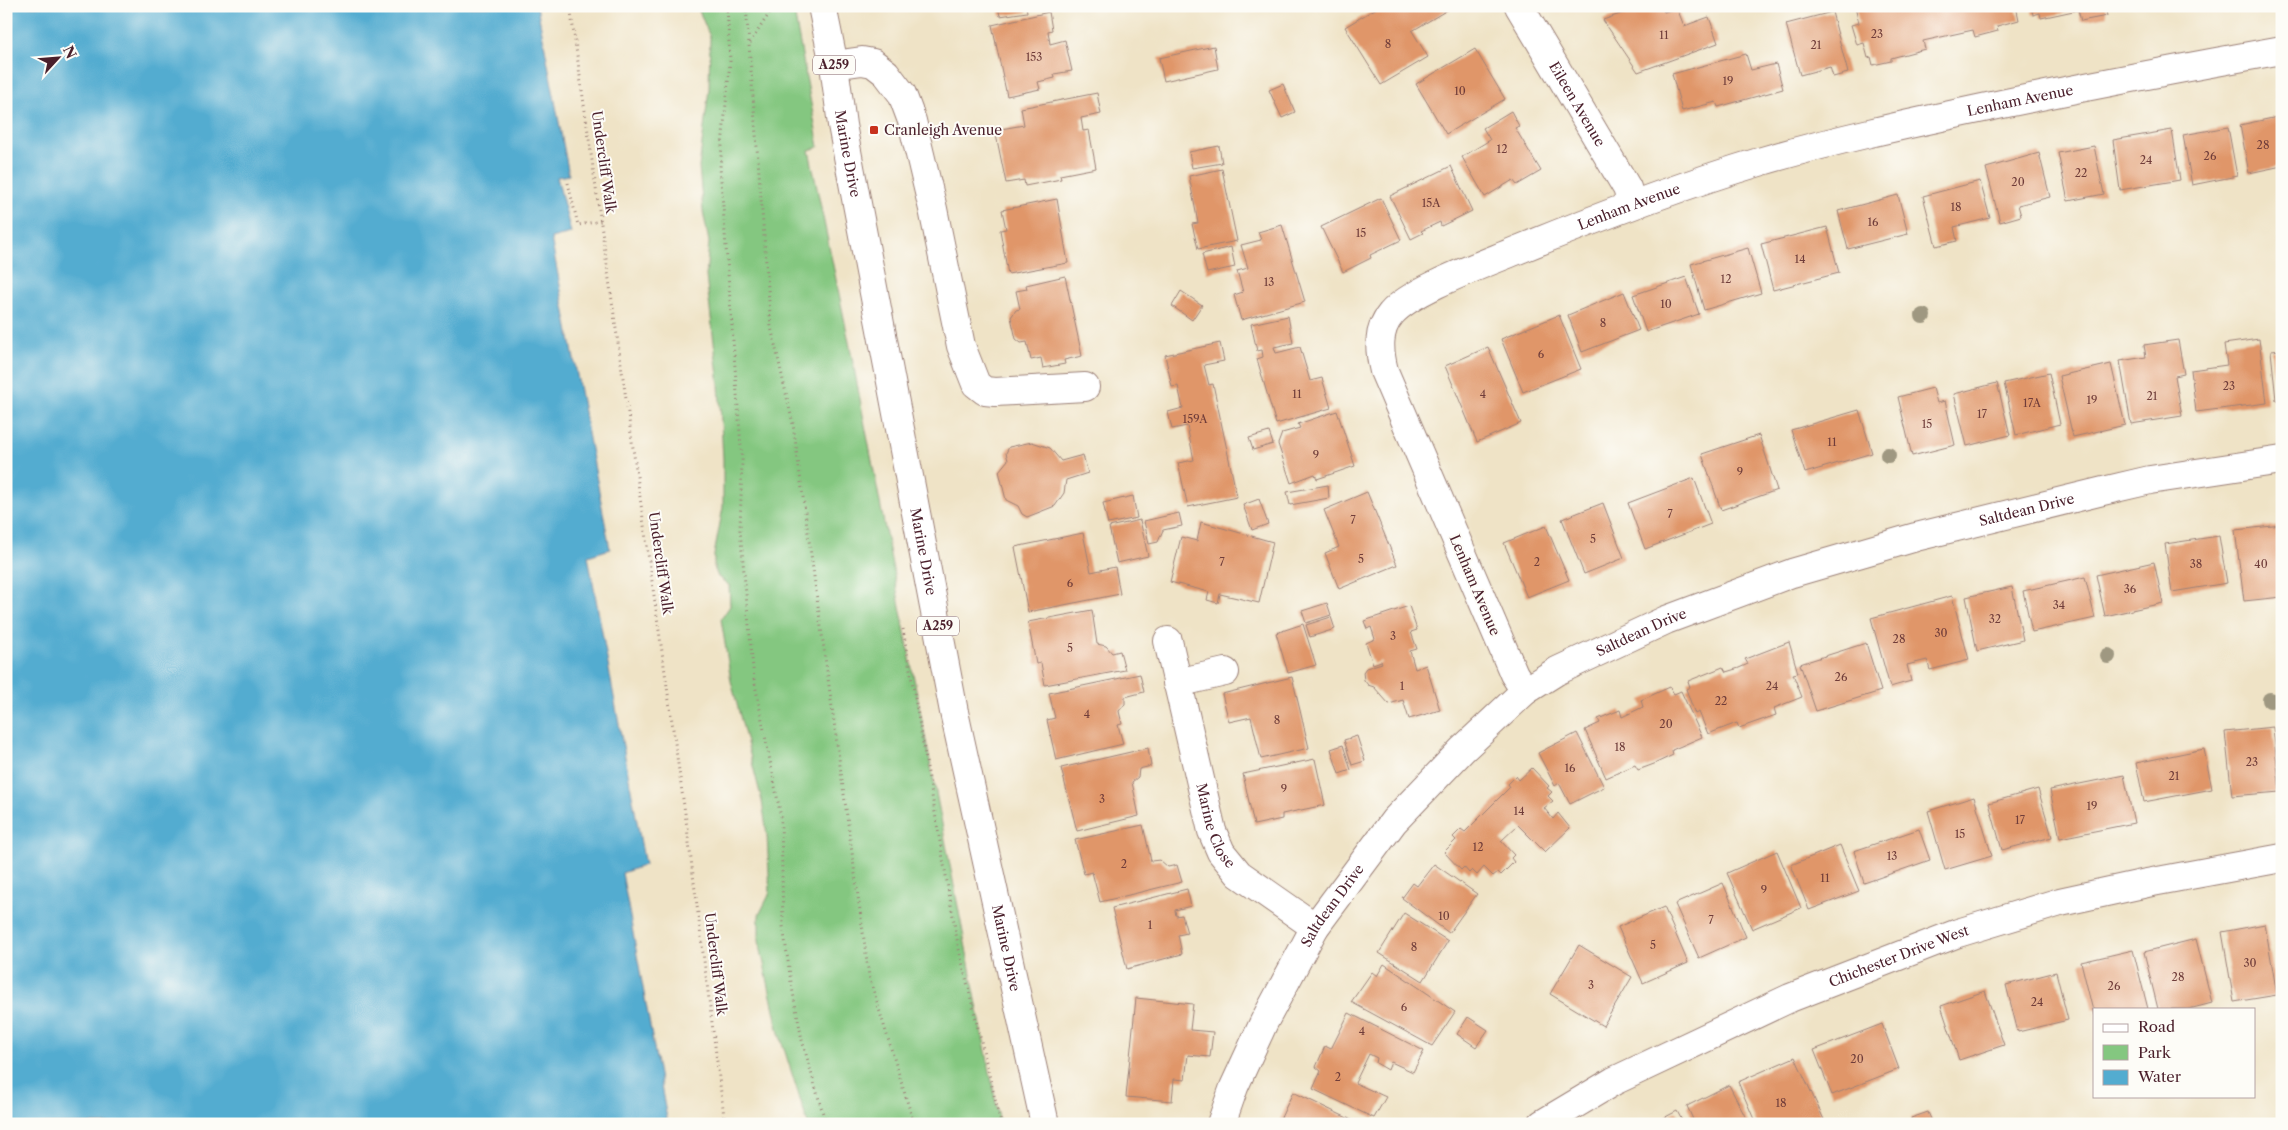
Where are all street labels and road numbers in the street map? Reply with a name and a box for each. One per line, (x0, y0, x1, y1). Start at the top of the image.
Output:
road number: A259 (813, 56, 855, 74)
street label: Eileen Avenue (1545, 58, 1609, 150)
street label: Lenham Avenue (1965, 81, 2075, 120)
street label: Undercliff Walk (588, 109, 620, 215)
street label: Marine Drive (831, 109, 865, 199)
street label: Lenham Avenue (1575, 179, 1683, 234)
street label: Saltdean Drive (1977, 489, 2076, 530)
street label: Marine Drive (906, 506, 941, 597)
street label: Undercliff Walk (645, 510, 677, 616)
street label: Lenham Avenue (1446, 532, 1504, 638)
street label: Saltdean Drive (1593, 604, 1689, 660)
road number: A259 (917, 616, 959, 636)
street label: Marine Close (1192, 781, 1239, 872)
street label: Saltdean Drive (1297, 860, 1368, 950)
street label: Marine Drive (988, 903, 1024, 993)
street label: Undercliff Walk (701, 911, 731, 1017)
street label: Chichester Drive West (1826, 921, 1971, 991)

